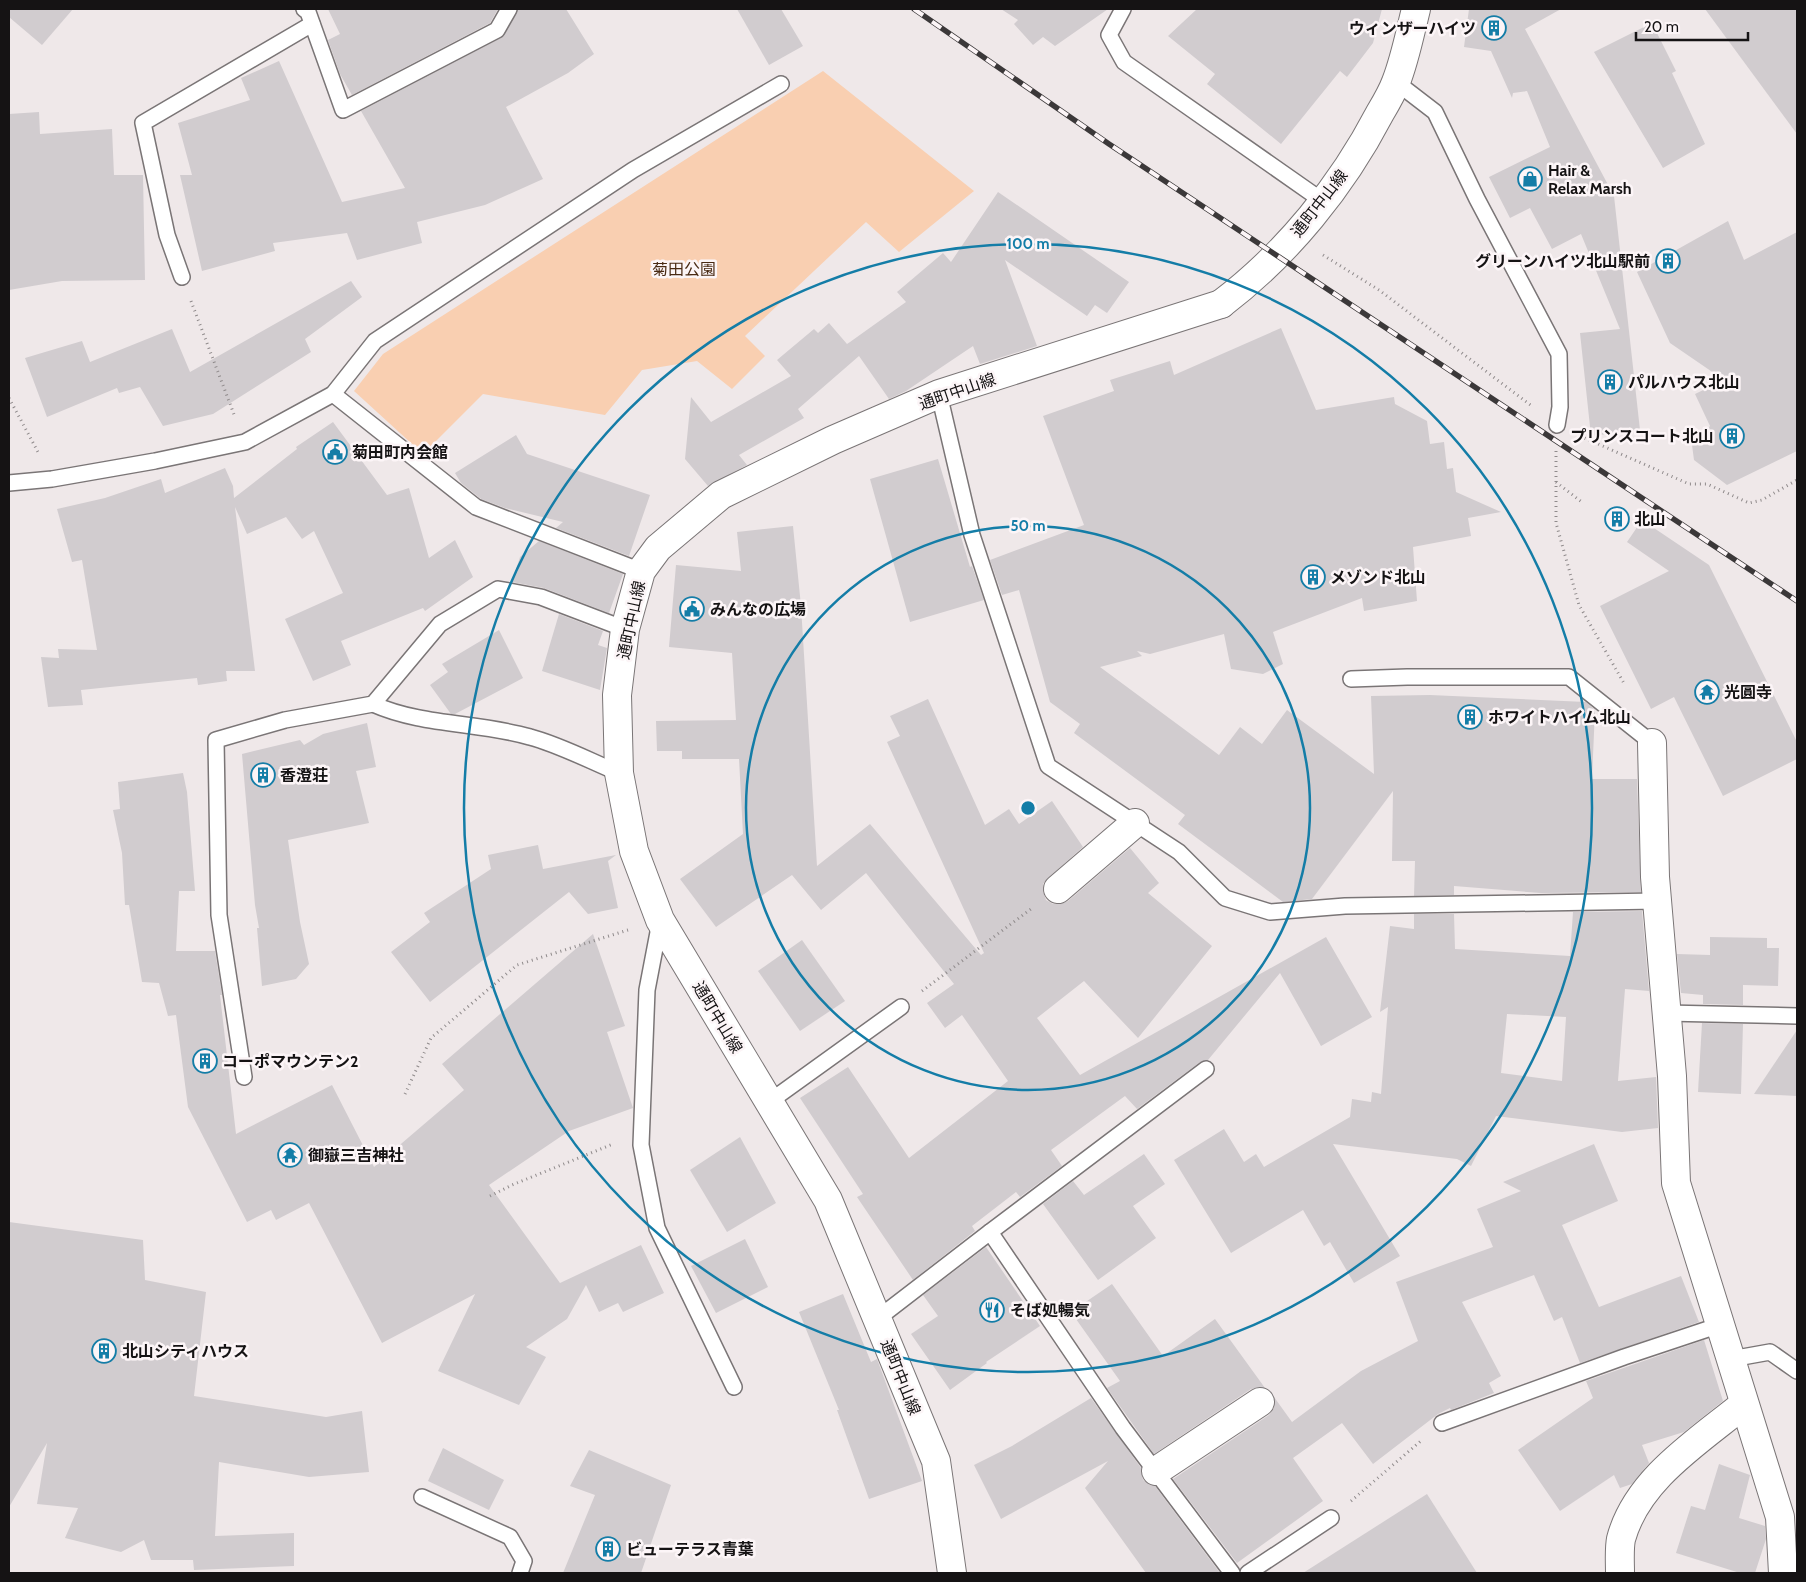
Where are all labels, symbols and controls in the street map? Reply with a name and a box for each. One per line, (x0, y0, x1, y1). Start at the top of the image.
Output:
scale bar (1636, 10, 1748, 42)
building icon: ウィンザーハイツ (1481, 15, 1507, 41)
text: 20 m (1644, 18, 1679, 36)
place label: ウィンザーハイツ (1349, 19, 1476, 38)
place label: Hair & Relax Marsh (1548, 161, 1632, 198)
street label: 通町中山線 (1287, 166, 1352, 241)
shop icon: Hair & Relax Marsh (1517, 166, 1543, 192)
text: 100 m (1006, 235, 1050, 253)
building icon: グリーンハイツ北山駅前 (1655, 248, 1681, 274)
place label: グリーンハイツ北山駅前 (1475, 252, 1650, 271)
park label: 菊田公園 (652, 260, 716, 279)
street label: 通町中山線 (916, 369, 998, 413)
building icon: パルハウス北山 (1597, 369, 1623, 395)
place label: パルハウス北山 (1628, 373, 1740, 392)
building icon: プリンスコート北山 (1719, 423, 1745, 449)
place label: プリンスコート北山 (1570, 427, 1714, 446)
public building icon: 菊田町内会館 (322, 439, 348, 465)
place label: 菊田町内会館 (352, 443, 448, 462)
building icon: 北山 (1604, 506, 1630, 532)
place label: 北山 (1634, 510, 1666, 529)
text: 50 m (1010, 517, 1046, 535)
building icon: メゾンド北山 (1300, 564, 1326, 590)
place label: メゾンド北山 (1330, 568, 1426, 587)
street label: 通町中山線 (614, 579, 649, 661)
public building icon: みんなの広場 (679, 596, 705, 622)
place label: みんなの広場 (710, 600, 806, 619)
temple icon: 光圓寺 (1694, 679, 1720, 705)
place label: 光圓寺 (1724, 683, 1772, 702)
building icon: ホワイトハイム北山 (1457, 704, 1483, 730)
place label: ホワイトハイム北山 (1488, 708, 1631, 727)
building icon: 香澄荘 (250, 762, 276, 788)
place label: 香澄荘 (280, 766, 328, 785)
centre of rings (1019, 799, 1037, 817)
street label: 通町中山線 (689, 978, 746, 1056)
building icon: コーポマウンテン2 (192, 1048, 218, 1074)
place label: コーポマウンテン2 (222, 1052, 358, 1071)
temple icon: 御嶽三吉神社 (277, 1142, 303, 1168)
place label: 御嶽三吉神社 (308, 1146, 404, 1165)
restaurant icon: そば処暢気 (979, 1297, 1005, 1323)
place label: そば処暢気 (1010, 1301, 1090, 1320)
street label: 通町中山線 (877, 1337, 924, 1418)
building icon: 北山シティハウス (91, 1338, 117, 1364)
place label: 北山シティハウス (122, 1342, 249, 1361)
building icon: ビューテラス青葉 (595, 1536, 621, 1562)
place label: ビューテラス青葉 (626, 1540, 754, 1559)

